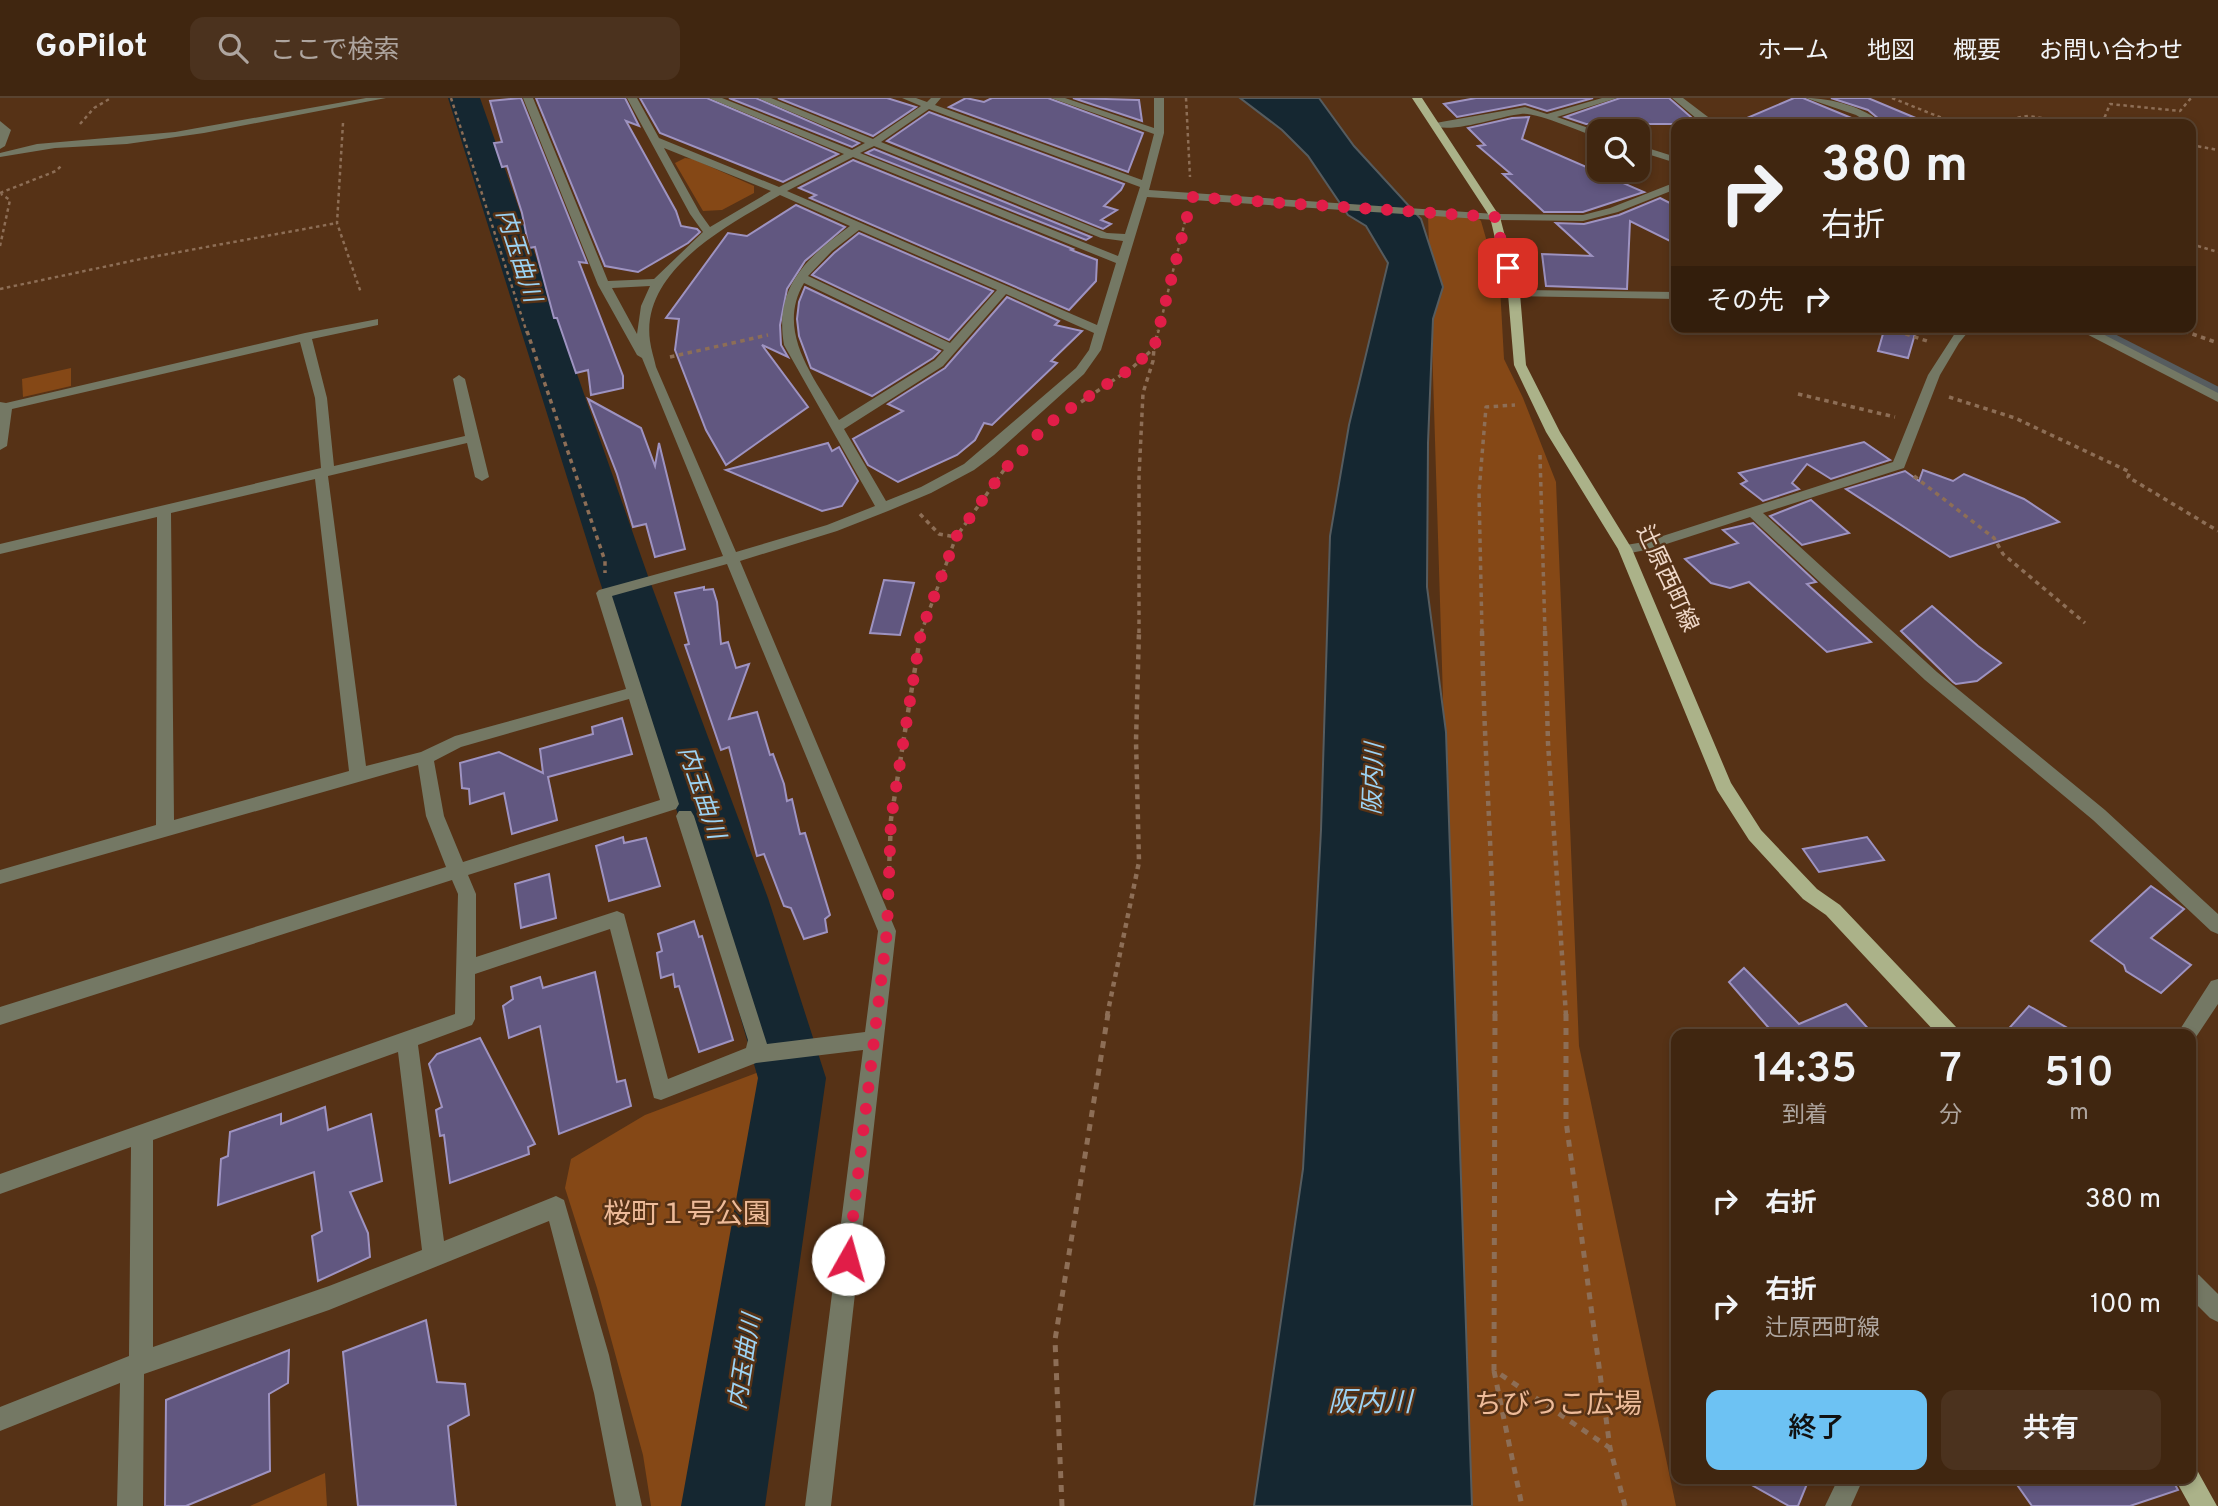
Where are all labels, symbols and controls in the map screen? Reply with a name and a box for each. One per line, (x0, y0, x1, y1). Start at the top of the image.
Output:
search box (190, 17, 680, 80)
text: GoPilot (35, 27, 148, 69)
icon: search (214, 29, 252, 67)
text: ここで検索 (270, 35, 400, 68)
text: ホーム (1758, 37, 1829, 67)
text: 地図 (1867, 37, 1915, 67)
text: 概要 (1953, 37, 2001, 67)
text: お問い合わせ (2039, 37, 2183, 67)
map controls (1587, 119, 1650, 182)
button: search (1587, 119, 1650, 182)
text: 380 m (1821, 137, 1968, 199)
icon: right (1706, 147, 1797, 238)
water label: 内玉曲川 (488, 206, 547, 309)
text: 右折 (1821, 207, 1885, 247)
pin (1478, 238, 1538, 298)
icon: arrive (1489, 249, 1527, 287)
icon: right (1798, 280, 1836, 318)
text: その先 (1706, 286, 1784, 319)
street label: 辻原西町線 (1629, 521, 1703, 637)
water label: 阪内川 (1359, 740, 1391, 816)
water label: 内玉曲川 (670, 743, 731, 846)
text: 14:35 (1753, 1044, 1857, 1097)
text: 7 (1939, 1044, 1962, 1097)
text: 510 (2044, 1048, 2114, 1101)
text: m (2069, 1099, 2089, 1128)
text: 到着 (1782, 1102, 1828, 1131)
text: 分 (1939, 1102, 1962, 1131)
icon: right (1706, 1182, 1744, 1220)
text: 380 m (2085, 1184, 2161, 1217)
text: 右折 (1765, 1188, 1817, 1221)
park label: 桜町１号公園 (603, 1198, 771, 1234)
position arrow (811, 1222, 885, 1296)
text: 右折 (1765, 1275, 1817, 1308)
icon: right (1706, 1287, 1744, 1325)
text: 100 m (2090, 1289, 2161, 1322)
water label: 内玉曲川 (724, 1309, 769, 1412)
text: 辻原西町線 (1765, 1315, 1880, 1344)
water label: 阪内川 (1328, 1386, 1415, 1422)
park label: ちびっこ広場 (1474, 1388, 1642, 1424)
button: 終了 (1706, 1390, 1927, 1470)
button: 共有 (1941, 1390, 2161, 1470)

